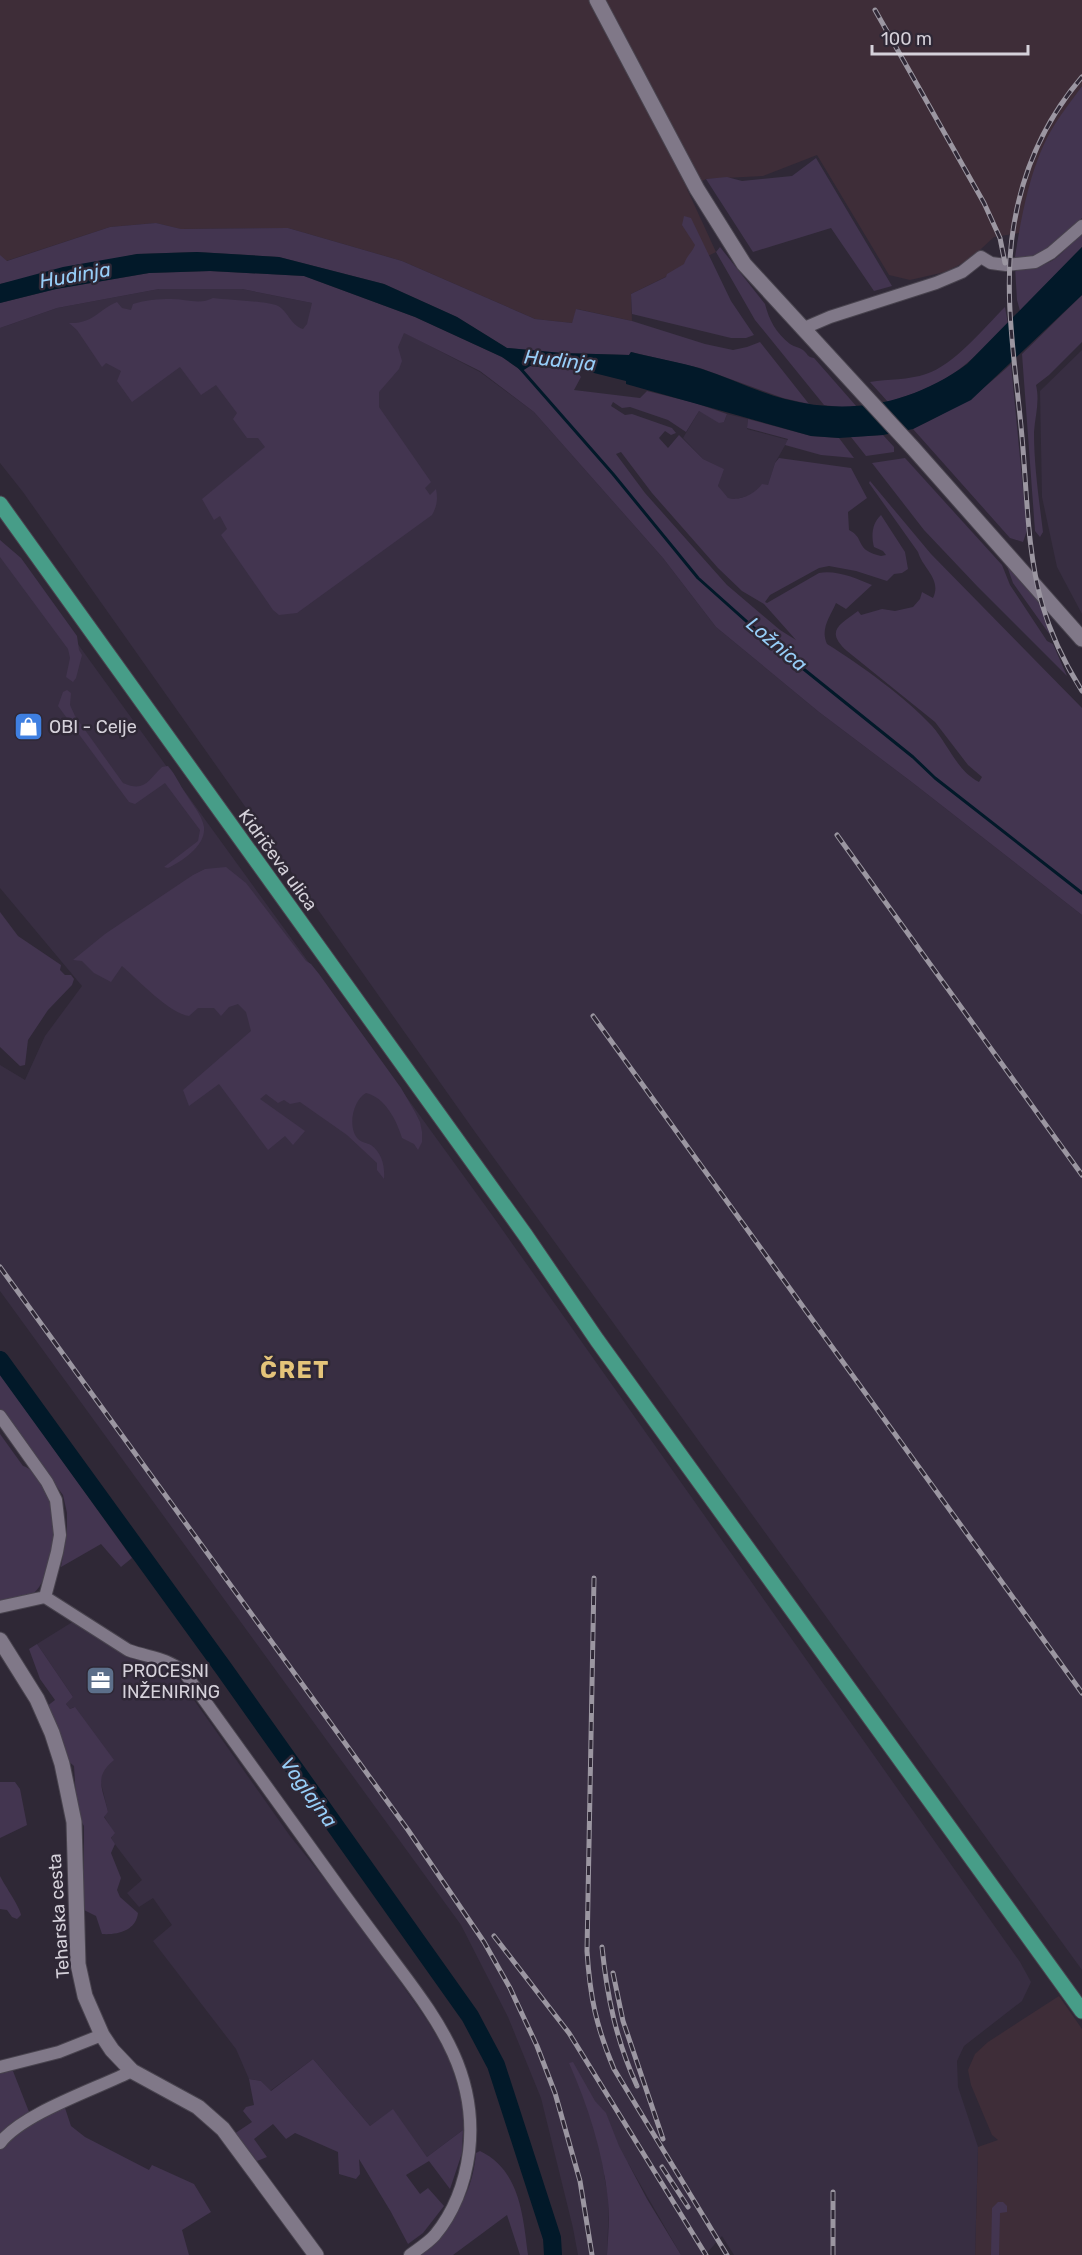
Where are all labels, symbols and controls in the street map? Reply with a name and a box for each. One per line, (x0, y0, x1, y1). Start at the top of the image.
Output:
scale bar (872, 18, 1028, 56)
text: 100 m (881, 28, 932, 50)
water label: Hudinja (37, 257, 113, 293)
water label: Hudinja (523, 344, 597, 376)
water label: Ložnica (742, 612, 813, 677)
shop icon: OBI - Celje (12, 711, 44, 743)
place label: OBI - Celje (49, 716, 137, 738)
street label: Kidričeva ulica (234, 805, 322, 915)
district label: ČRET (260, 1355, 330, 1384)
place label: PROCESNI INŽENIRING (122, 1660, 220, 1703)
office icon: PROCESNI INŽENIRING (85, 1665, 117, 1697)
water label: Voglajna (275, 1752, 343, 1832)
street label: Teharska cesta (44, 1853, 74, 1979)

